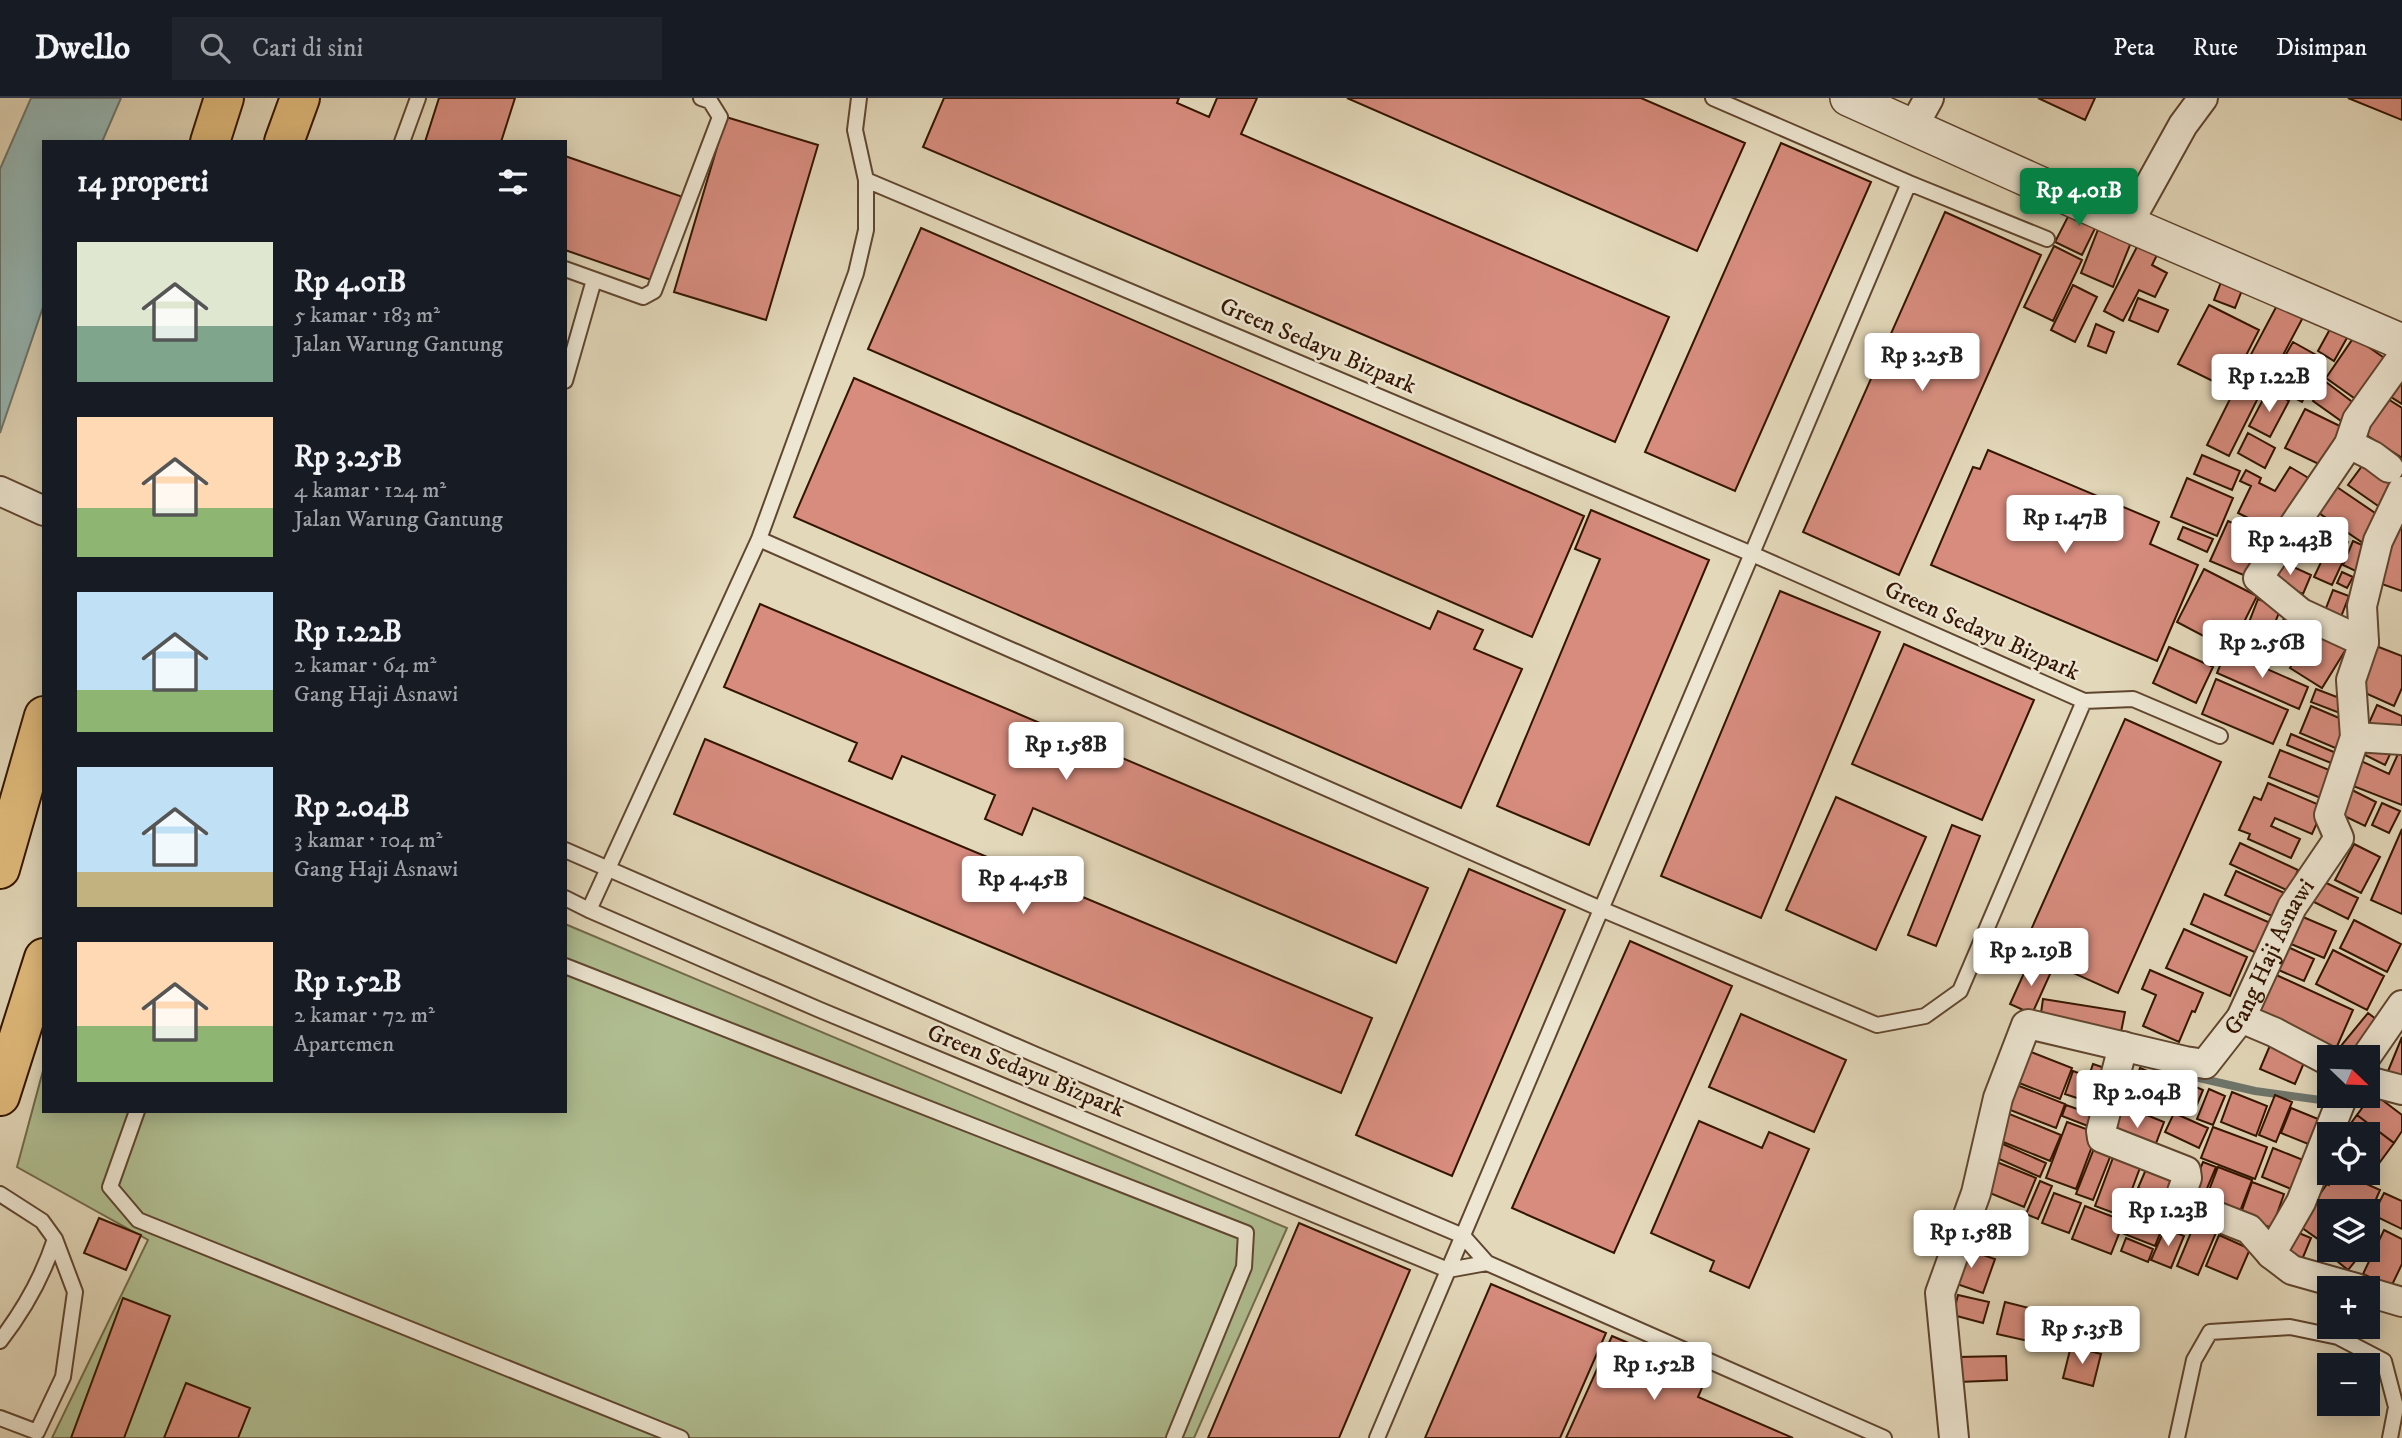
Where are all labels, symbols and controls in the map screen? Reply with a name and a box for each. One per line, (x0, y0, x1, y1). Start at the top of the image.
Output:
search box (172, 17, 662, 80)
text: Dwello (35, 28, 130, 69)
icon: search (196, 29, 234, 67)
text: Cari di sini (252, 32, 363, 65)
text: Peta (2113, 33, 2155, 63)
text: Rute (2193, 33, 2238, 63)
text: Disimpan (2276, 33, 2367, 63)
icon: filters (494, 163, 532, 201)
text: 14 properti (77, 164, 208, 201)
pin: Rp 4.01B (2007, 169, 2151, 228)
text: Rp 4.01B (2036, 176, 2122, 205)
text: Rp 4.01B (294, 264, 407, 301)
icon: home (133, 270, 217, 354)
street label: Green Sedayu Bizpark (1215, 291, 1421, 401)
text: 5 kamar · 183 m² (294, 301, 440, 330)
text: Jalan Warung Gantung (294, 330, 503, 359)
pin: Rp 3.25B (1850, 334, 1994, 393)
text: Rp 3.25B (1881, 341, 1963, 370)
pin: Rp 1.22B (2197, 354, 2341, 414)
text: Rp 1.22B (2228, 362, 2310, 391)
text: Rp 3.25B (294, 439, 402, 476)
icon: home (133, 445, 217, 529)
text: 4 kamar · 124 m² (294, 476, 446, 505)
pin: Rp 1.47B (1993, 496, 2137, 555)
text: Rp 1.47B (2022, 503, 2108, 532)
text: Jalan Warung Gantung (294, 505, 503, 534)
pin: Rp 2.43B (2218, 518, 2362, 577)
text: Rp 2.43B (2247, 525, 2333, 554)
street label: Green Sedayu Bizpark (1880, 574, 2084, 688)
text: Rp 1.22B (294, 614, 402, 651)
icon: home (133, 620, 217, 704)
pin: Rp 2.56B (2190, 620, 2334, 680)
text: Rp 2.56B (2219, 628, 2305, 657)
text: 2 kamar · 64 m² (294, 651, 437, 680)
text: Gang Haji Asnawi (294, 680, 458, 709)
pin: Rp 1.58B (994, 722, 1138, 782)
text: Rp 1.58B (1025, 730, 1107, 759)
text: Rp 2.04B (294, 789, 410, 826)
icon: home (133, 795, 217, 879)
text: 3 kamar · 104 m² (294, 826, 443, 855)
text: Gang Haji Asnawi (294, 855, 458, 884)
pin: Rp 4.45B (951, 856, 1095, 916)
text: Rp 4.45B (978, 864, 1068, 893)
street label: Gang Haji Asnawi (2218, 873, 2322, 1042)
pin: Rp 2.19B (1959, 928, 2103, 988)
text: Rp 2.19B (1989, 936, 2073, 965)
text: Rp 1.52B (294, 964, 402, 1001)
icon: home (133, 970, 217, 1054)
text: 2 kamar · 72 m² (294, 1001, 435, 1030)
street label: Green Sedayu Bizpark (923, 1018, 1129, 1124)
text: Apartemen (294, 1030, 394, 1059)
north arrow (2317, 1045, 2380, 1108)
map controls (2317, 1045, 2380, 1416)
pin: Rp 2.04B (2065, 1070, 2209, 1130)
text: Rp 2.04B (2093, 1078, 2181, 1107)
button: locate (2317, 1122, 2380, 1185)
pin: Rp 1.23B (2096, 1188, 2240, 1248)
text: Rp 1.23B (2128, 1196, 2208, 1225)
button: layers (2317, 1199, 2380, 1262)
pin: Rp 1.58B (1899, 1210, 2043, 1270)
text: Rp 1.58B (1930, 1218, 2012, 1247)
button: + (2317, 1276, 2380, 1339)
pin: Rp 5.35B (2010, 1306, 2154, 1366)
text: Rp 5.35B (2041, 1314, 2123, 1343)
pin: Rp 1.52B (1582, 1342, 1726, 1402)
text: Rp 1.52B (1613, 1350, 1695, 1379)
button: − (2317, 1353, 2380, 1416)

